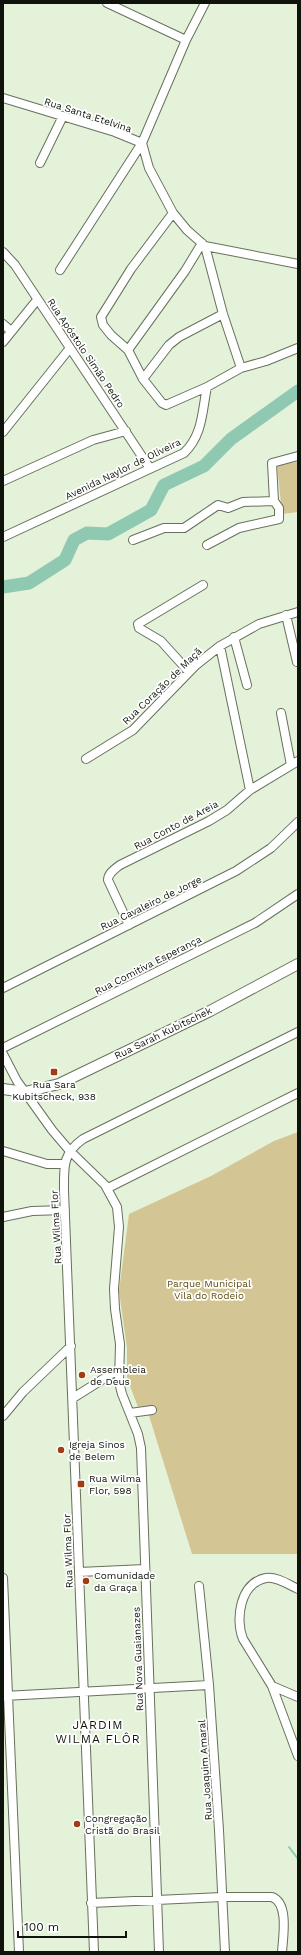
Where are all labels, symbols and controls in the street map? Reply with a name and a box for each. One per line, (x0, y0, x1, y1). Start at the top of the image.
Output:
street label: Rua Santa Etelvina (43, 96, 133, 134)
street label: Rua Apóstolo Simão Pedro (45, 296, 127, 410)
street label: Avenida Naylor de Oliveira (63, 436, 183, 502)
street label: Rua Coração de Maçã (120, 645, 204, 727)
street label: Rua Conto de Areia (132, 798, 220, 852)
street label: Rua Cavaleiro de Jorge (99, 874, 204, 932)
street label: Rua Comitiva Esperança (93, 933, 203, 997)
street label: Rua Sarah Kubitschek (113, 1005, 214, 1061)
marker: Rua Sara Kubitscheck, 938 (49, 1067, 59, 1077)
place label: Rua Sara Kubitscheck, 938 (12, 1079, 96, 1102)
street label: Rua Wilma Flor (49, 1190, 63, 1264)
park label: Parque Municipal Vila do Rodeio (167, 1278, 251, 1301)
place label: Assembleia de Deus (90, 1364, 146, 1387)
marker: Assembleia de Deus (77, 1370, 87, 1380)
place label: Igreja Sinos de Belem (69, 1439, 125, 1462)
marker: Igreja Sinos de Belem (56, 1445, 66, 1455)
place label: Rua Wilma Flor, 598 (89, 1473, 141, 1496)
marker: Rua Wilma Flor, 598 (76, 1479, 86, 1489)
street label: Rua Wilma Flor (61, 1514, 75, 1588)
place label: Comunidade da Graça (94, 1570, 156, 1593)
marker: Comunidade da Graça (81, 1576, 91, 1586)
street label: Rua Nova Guaianazes (131, 1607, 145, 1711)
district label: JARDIM WILMA FLÔR (55, 1718, 141, 1746)
street label: Rua Joaquim Amaral (196, 1719, 214, 1821)
place label: Congregação Cristã do Brasil (85, 1813, 160, 1836)
marker: Congregação Cristã do Brasil (72, 1819, 82, 1829)
scale bar (18, 1913, 126, 1939)
text: 100 m (24, 1920, 59, 1934)

